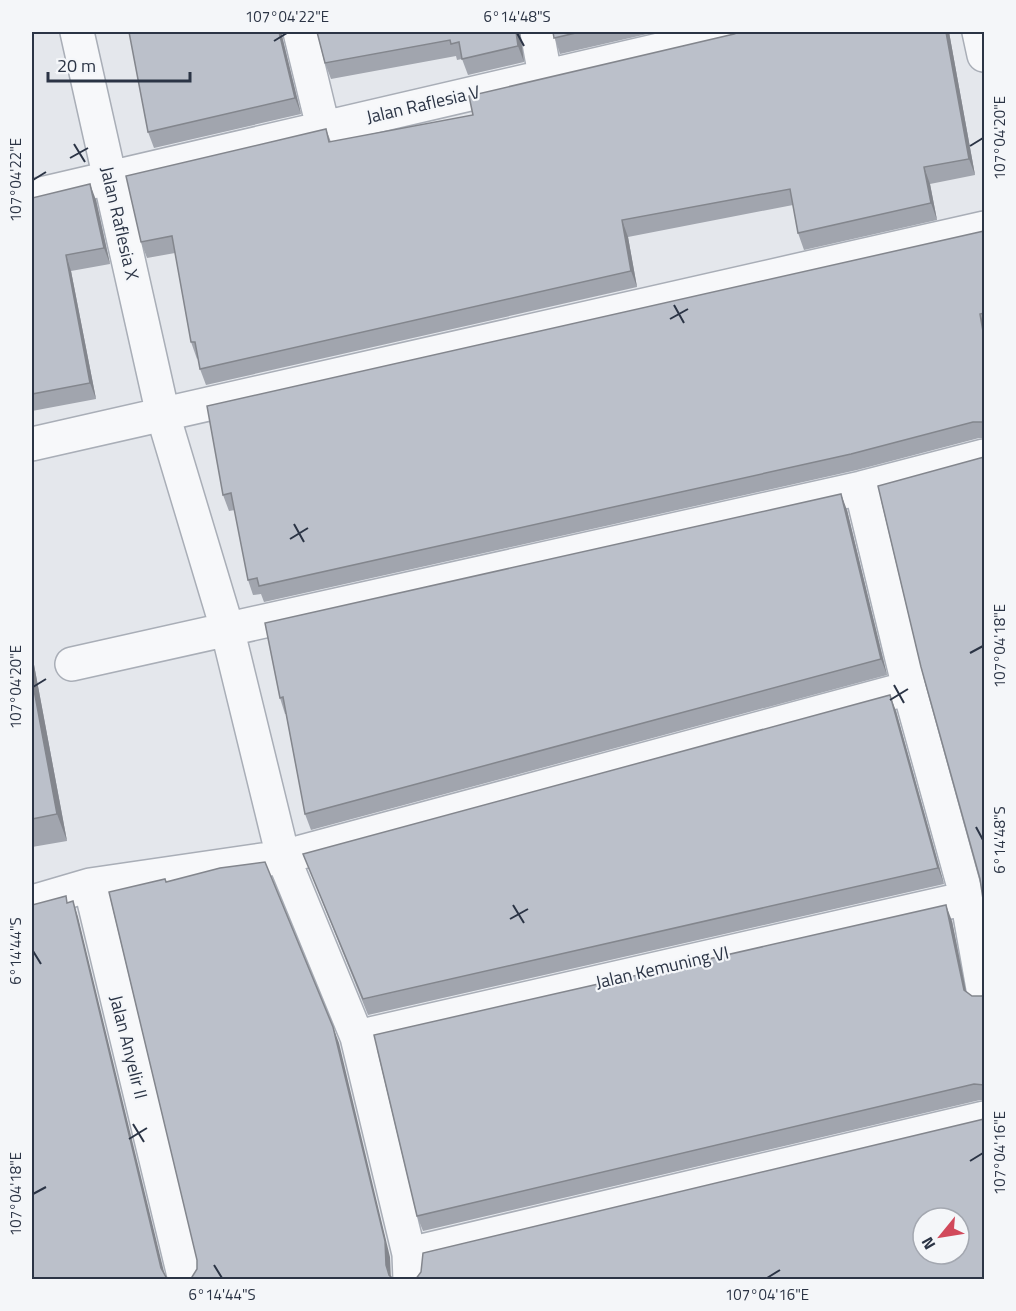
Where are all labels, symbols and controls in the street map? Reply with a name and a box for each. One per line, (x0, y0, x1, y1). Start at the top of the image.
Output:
text: 107°04'22"E (245, 5, 329, 28)
text: 6°14'48"S (483, 5, 551, 28)
scale bar (48, 45, 190, 83)
text: 20 m (57, 52, 96, 79)
street label: Jalan Raflesia V (363, 78, 483, 130)
text: 107°04'20"E (988, 96, 1011, 180)
text: 107°04'22"E (4, 138, 27, 222)
street label: Jalan Raflesia X (94, 164, 146, 282)
text: 107°04'18"E (988, 604, 1011, 688)
text: 107°04'20"E (4, 645, 27, 729)
text: 6°14'48"S (988, 806, 1011, 874)
text: 6°14'44"S (4, 917, 27, 985)
street label: Jalan Kemuning VI (593, 939, 731, 995)
street label: Jalan Anyelir II (103, 992, 155, 1102)
text: 107°04'16"E (988, 1111, 1011, 1195)
text: 107°04'18"E (4, 1152, 27, 1236)
north arrow (911, 1206, 971, 1266)
text: N (915, 1233, 941, 1254)
text: 6°14'44"S (188, 1283, 256, 1306)
text: 107°04'16"E (725, 1283, 809, 1306)

